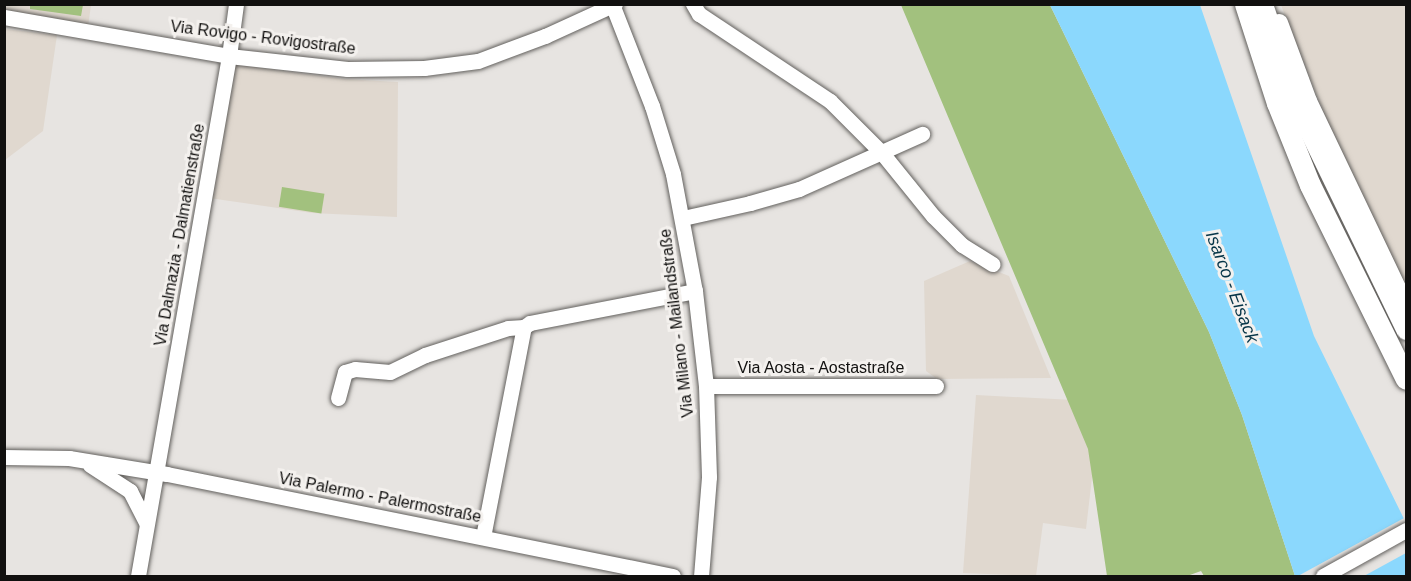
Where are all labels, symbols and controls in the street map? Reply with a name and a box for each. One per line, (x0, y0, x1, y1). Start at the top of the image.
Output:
street label: Via Rovigo - Rovigostraße (169, 17, 357, 59)
street label: Via Dalmazia - Dalmatienstraße (151, 122, 209, 348)
street label: Via Milano - Mailandstraße (656, 228, 698, 418)
water label: Isarco - Eisack (1201, 228, 1263, 346)
street label: Via Aosta - Aostastraße (737, 358, 905, 378)
street label: Via Palermo - Palermostraße (277, 469, 483, 527)

